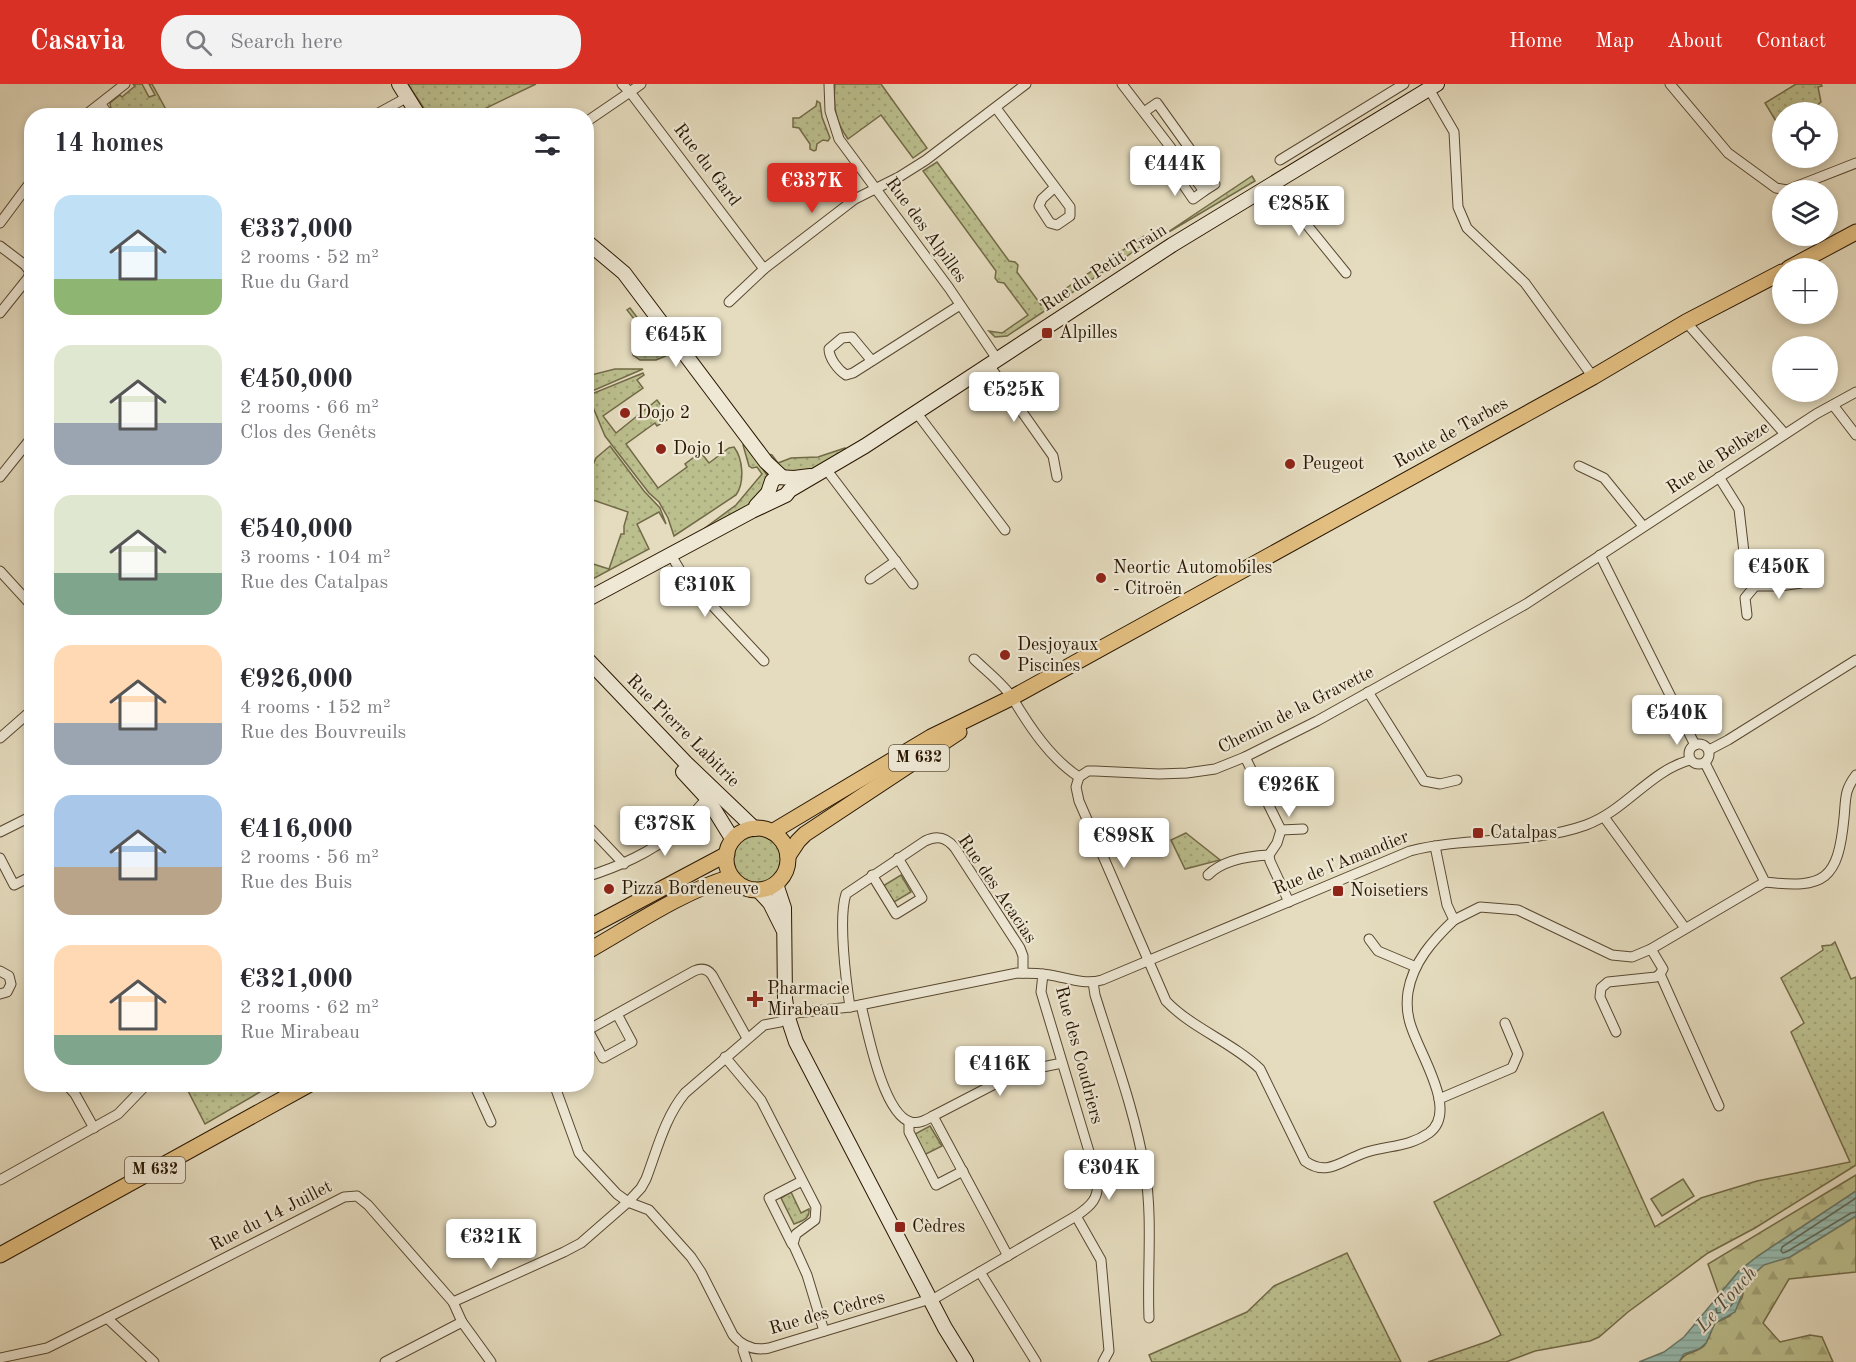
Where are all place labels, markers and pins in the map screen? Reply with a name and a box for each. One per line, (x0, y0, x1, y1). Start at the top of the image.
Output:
pin: €444K (1133, 146, 1217, 197)
pin: €337K (770, 163, 854, 214)
pin: €285K (1257, 186, 1341, 237)
pin: €645K (634, 317, 718, 368)
place label: Alpilles (1059, 324, 1118, 342)
marker: Alpilles (1040, 326, 1054, 340)
pin: €525K (972, 372, 1056, 423)
place label: Dojo 2 (637, 404, 690, 422)
marker: Dojo 2 (618, 406, 632, 420)
place label: Dojo 1 (673, 440, 726, 458)
marker: Dojo 1 (654, 442, 668, 456)
place label: Peugeot (1302, 455, 1364, 473)
marker: Peugeot (1283, 457, 1297, 471)
pin: €450K (1737, 549, 1821, 600)
place label: Neortic Automobiles - Citroën (1113, 559, 1273, 598)
pin: €310K (663, 567, 747, 618)
marker: Neortic Automobiles - Citroën (1094, 571, 1108, 585)
place label: Desjoyaux Piscines (1017, 636, 1099, 675)
marker: Desjoyaux Piscines (998, 648, 1012, 662)
pin: €540K (1635, 695, 1719, 746)
pin: €926K (1247, 767, 1331, 818)
pin: €378K (623, 806, 707, 857)
pin: €898K (1082, 818, 1166, 869)
place label: Catalpas (1490, 824, 1557, 842)
marker: Catalpas (1471, 826, 1485, 840)
place label: Pizza Bordeneuve (621, 880, 759, 898)
marker: Pizza Bordeneuve (602, 882, 616, 896)
place label: Noisetiers (1350, 882, 1429, 900)
marker: Noisetiers (1331, 884, 1345, 898)
place label: Pharmacie Mirabeau (767, 980, 849, 1019)
marker: Pharmacie Mirabeau (748, 992, 762, 1006)
pin: €416K (958, 1046, 1042, 1097)
pin: €304K (1067, 1150, 1151, 1201)
place label: Cèdres (912, 1218, 965, 1236)
pin: €321K (449, 1219, 533, 1270)
marker: Cèdres (893, 1220, 907, 1234)

